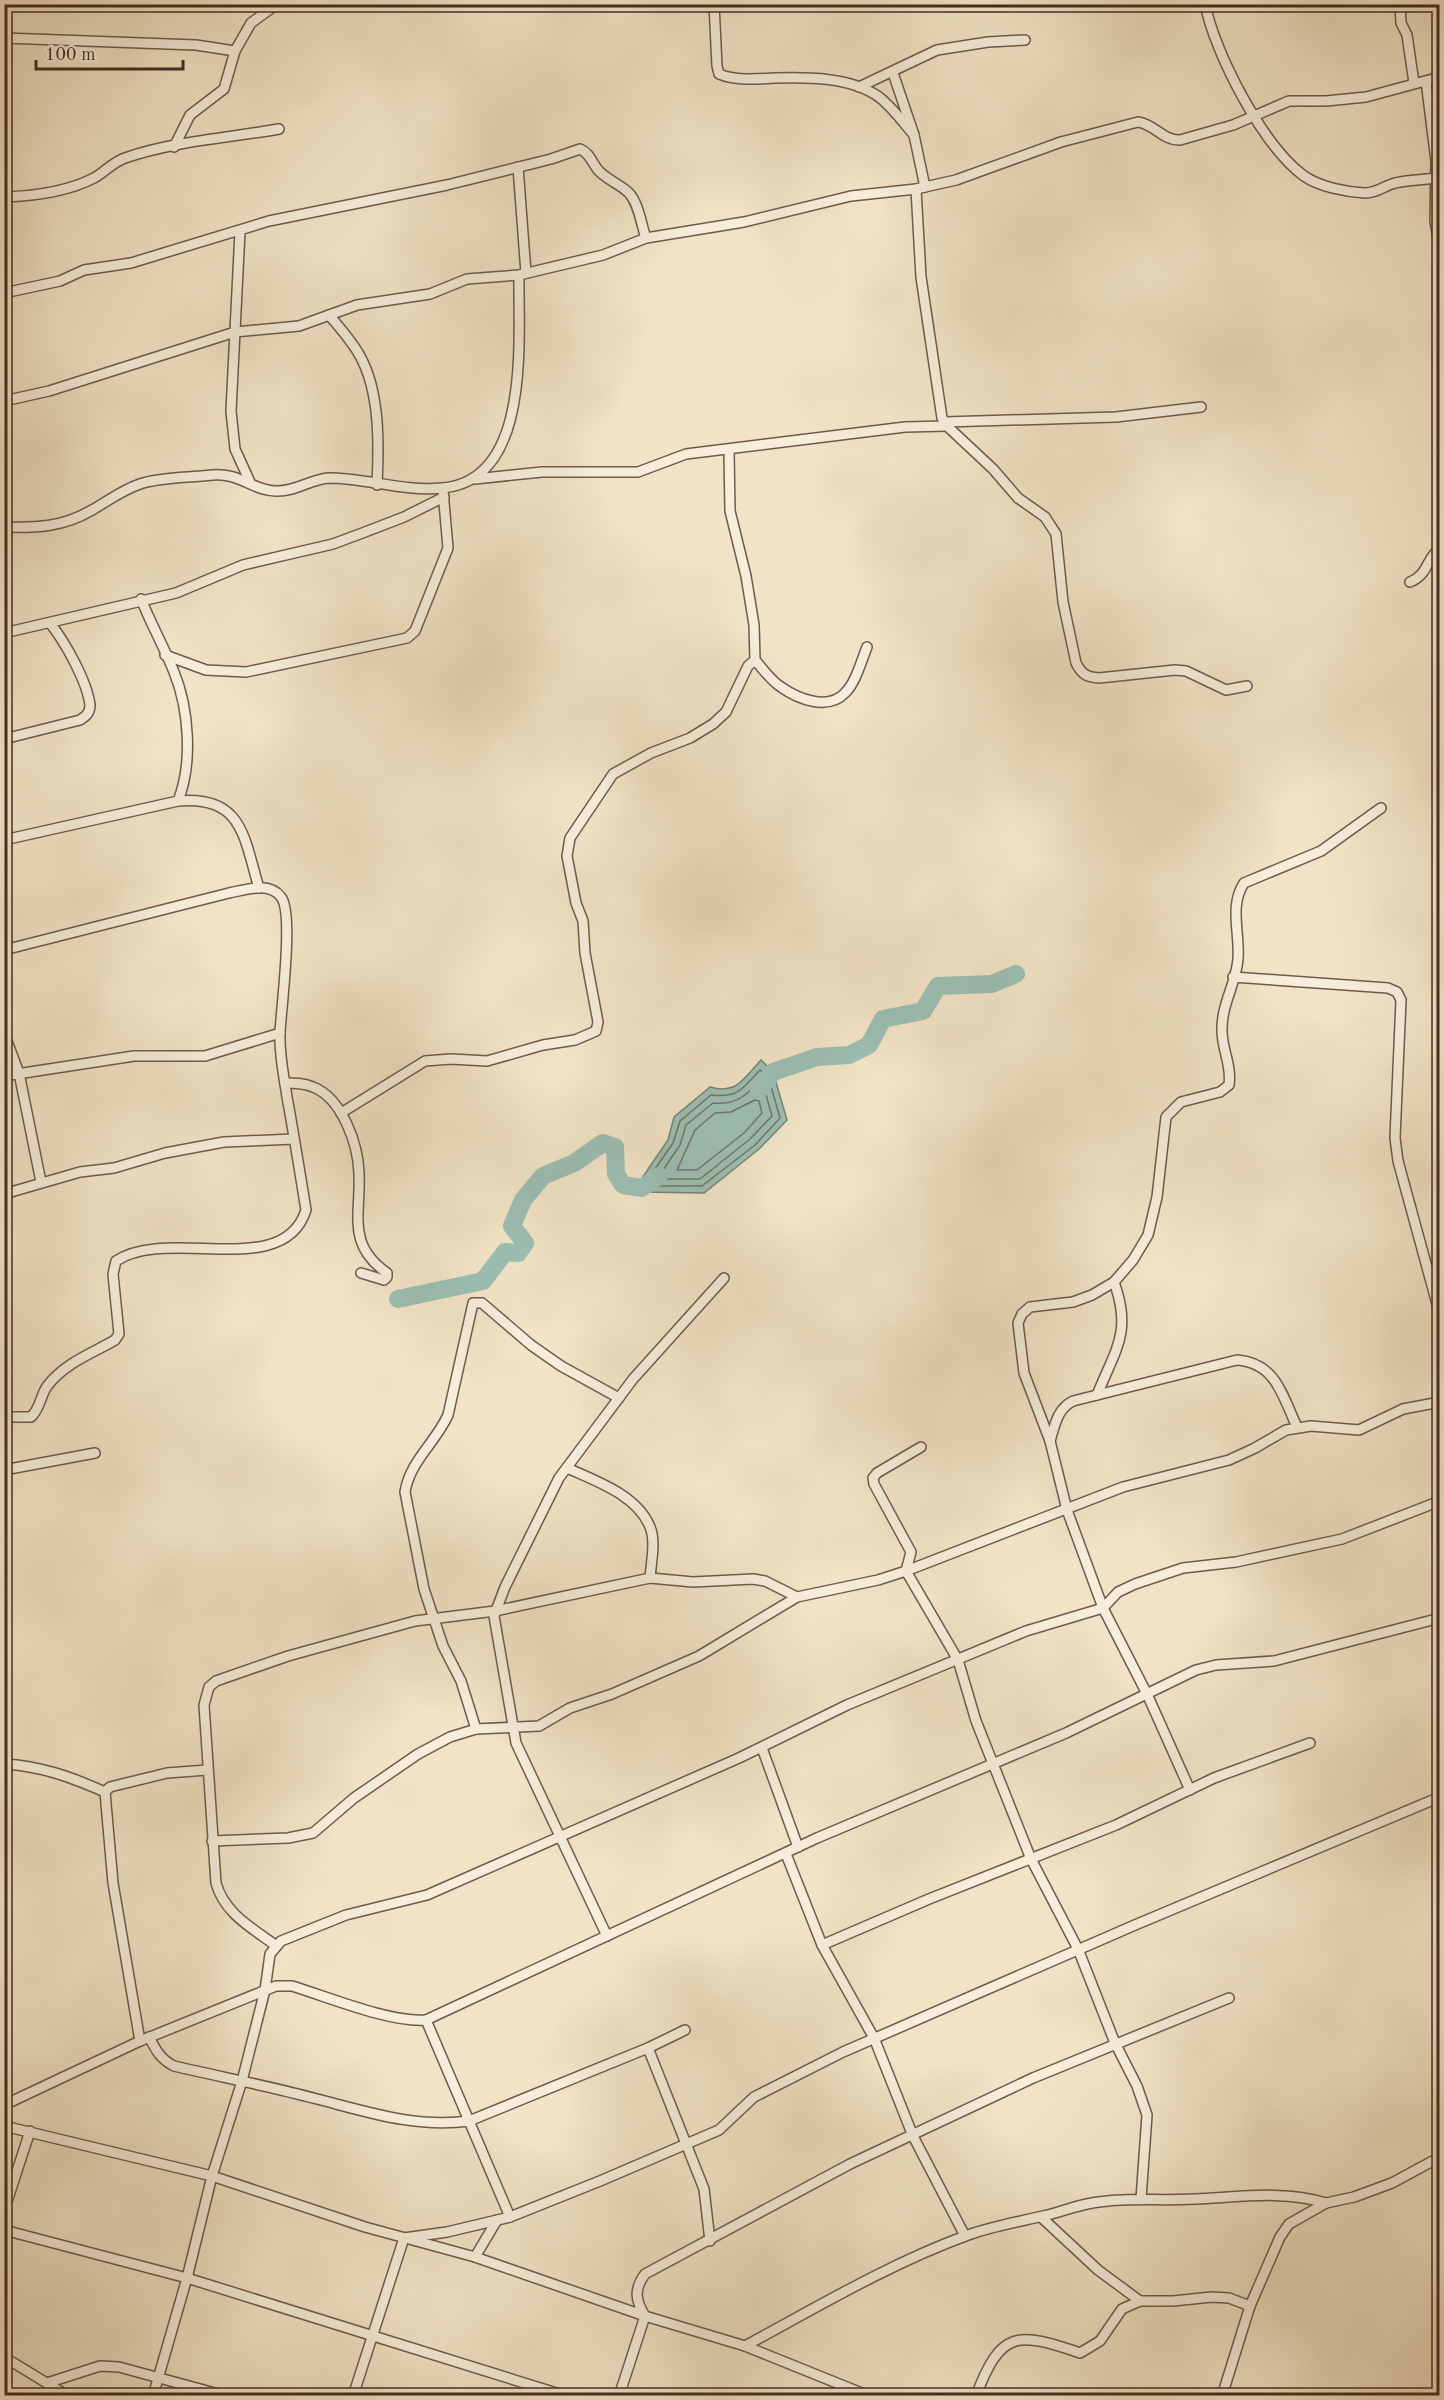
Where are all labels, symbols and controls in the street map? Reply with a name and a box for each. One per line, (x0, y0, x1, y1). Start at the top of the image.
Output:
scale bar (36, 33, 183, 71)
text: 100 m (45, 46, 96, 64)

